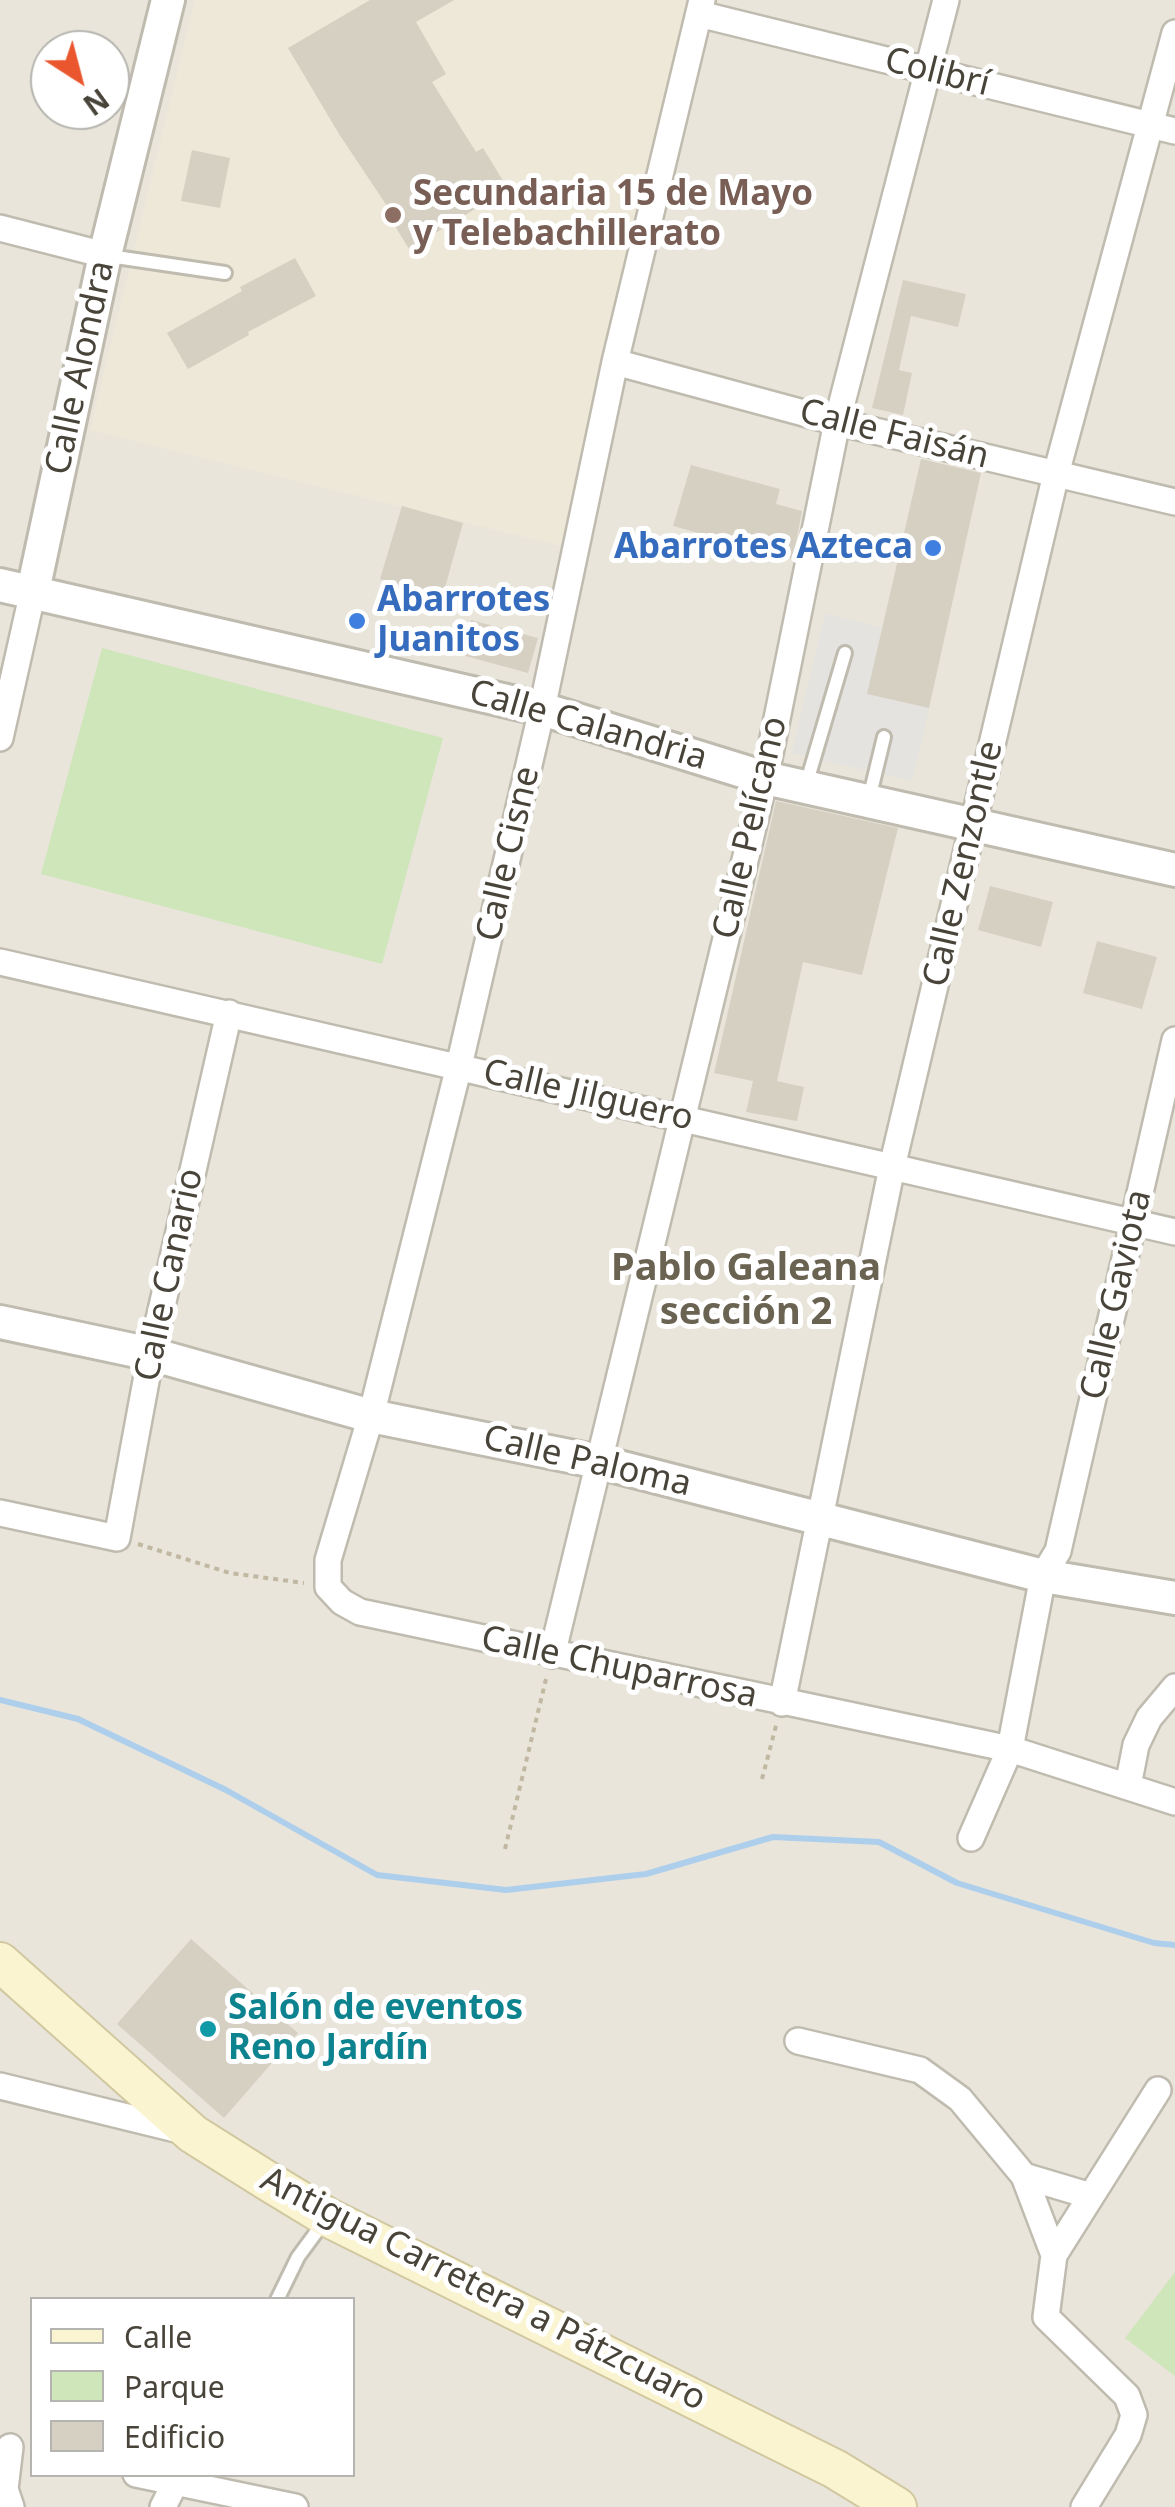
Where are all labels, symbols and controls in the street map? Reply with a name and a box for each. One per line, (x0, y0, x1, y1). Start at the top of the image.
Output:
north arrow (30, 30, 130, 130)
street label: Colibrí (880, 40, 994, 106)
text: N (76, 81, 117, 125)
place label: Secundaria 15 de Mayo y Telebachillerato (413, 174, 813, 256)
marker: Secundaria 15 de Mayo y Telebachillerato (382, 204, 404, 226)
street label: Calle Alondra (38, 257, 124, 479)
street label: Calle Faisán (795, 391, 993, 479)
place label: Abarrotes Azteca (614, 527, 913, 569)
marker: Abarrotes Azteca (922, 537, 944, 559)
place label: Abarrotes Juanitos (377, 580, 550, 662)
marker: Abarrotes Juanitos (346, 610, 368, 632)
street label: Calle Calandria (464, 672, 712, 780)
street label: Calle Pelícano (705, 713, 797, 943)
street label: Calle Zenzontle (915, 737, 1013, 991)
street label: Calle Cisne (469, 763, 549, 945)
street label: Calle Jilguero (479, 1051, 697, 1141)
street label: Calle Canario (127, 1165, 213, 1385)
street label: Calle Gaviota (1072, 1186, 1162, 1404)
district label: Pablo Galeana sección 2 (611, 1246, 881, 1336)
street label: Calle Paloma (479, 1418, 695, 1506)
street label: Calle Chuparrosa (477, 1618, 761, 1718)
place label: Salón de eventos Reno Jardín (228, 1988, 523, 2070)
marker: Salón de eventos Reno Jardín (197, 2018, 219, 2040)
street label: Antigua Carretera a Pátzcuaro (254, 2159, 712, 2421)
legend (30, 2297, 355, 2477)
text: Calle (124, 2316, 192, 2357)
text: Parque (124, 2366, 225, 2407)
text: Edificio (124, 2416, 225, 2457)

